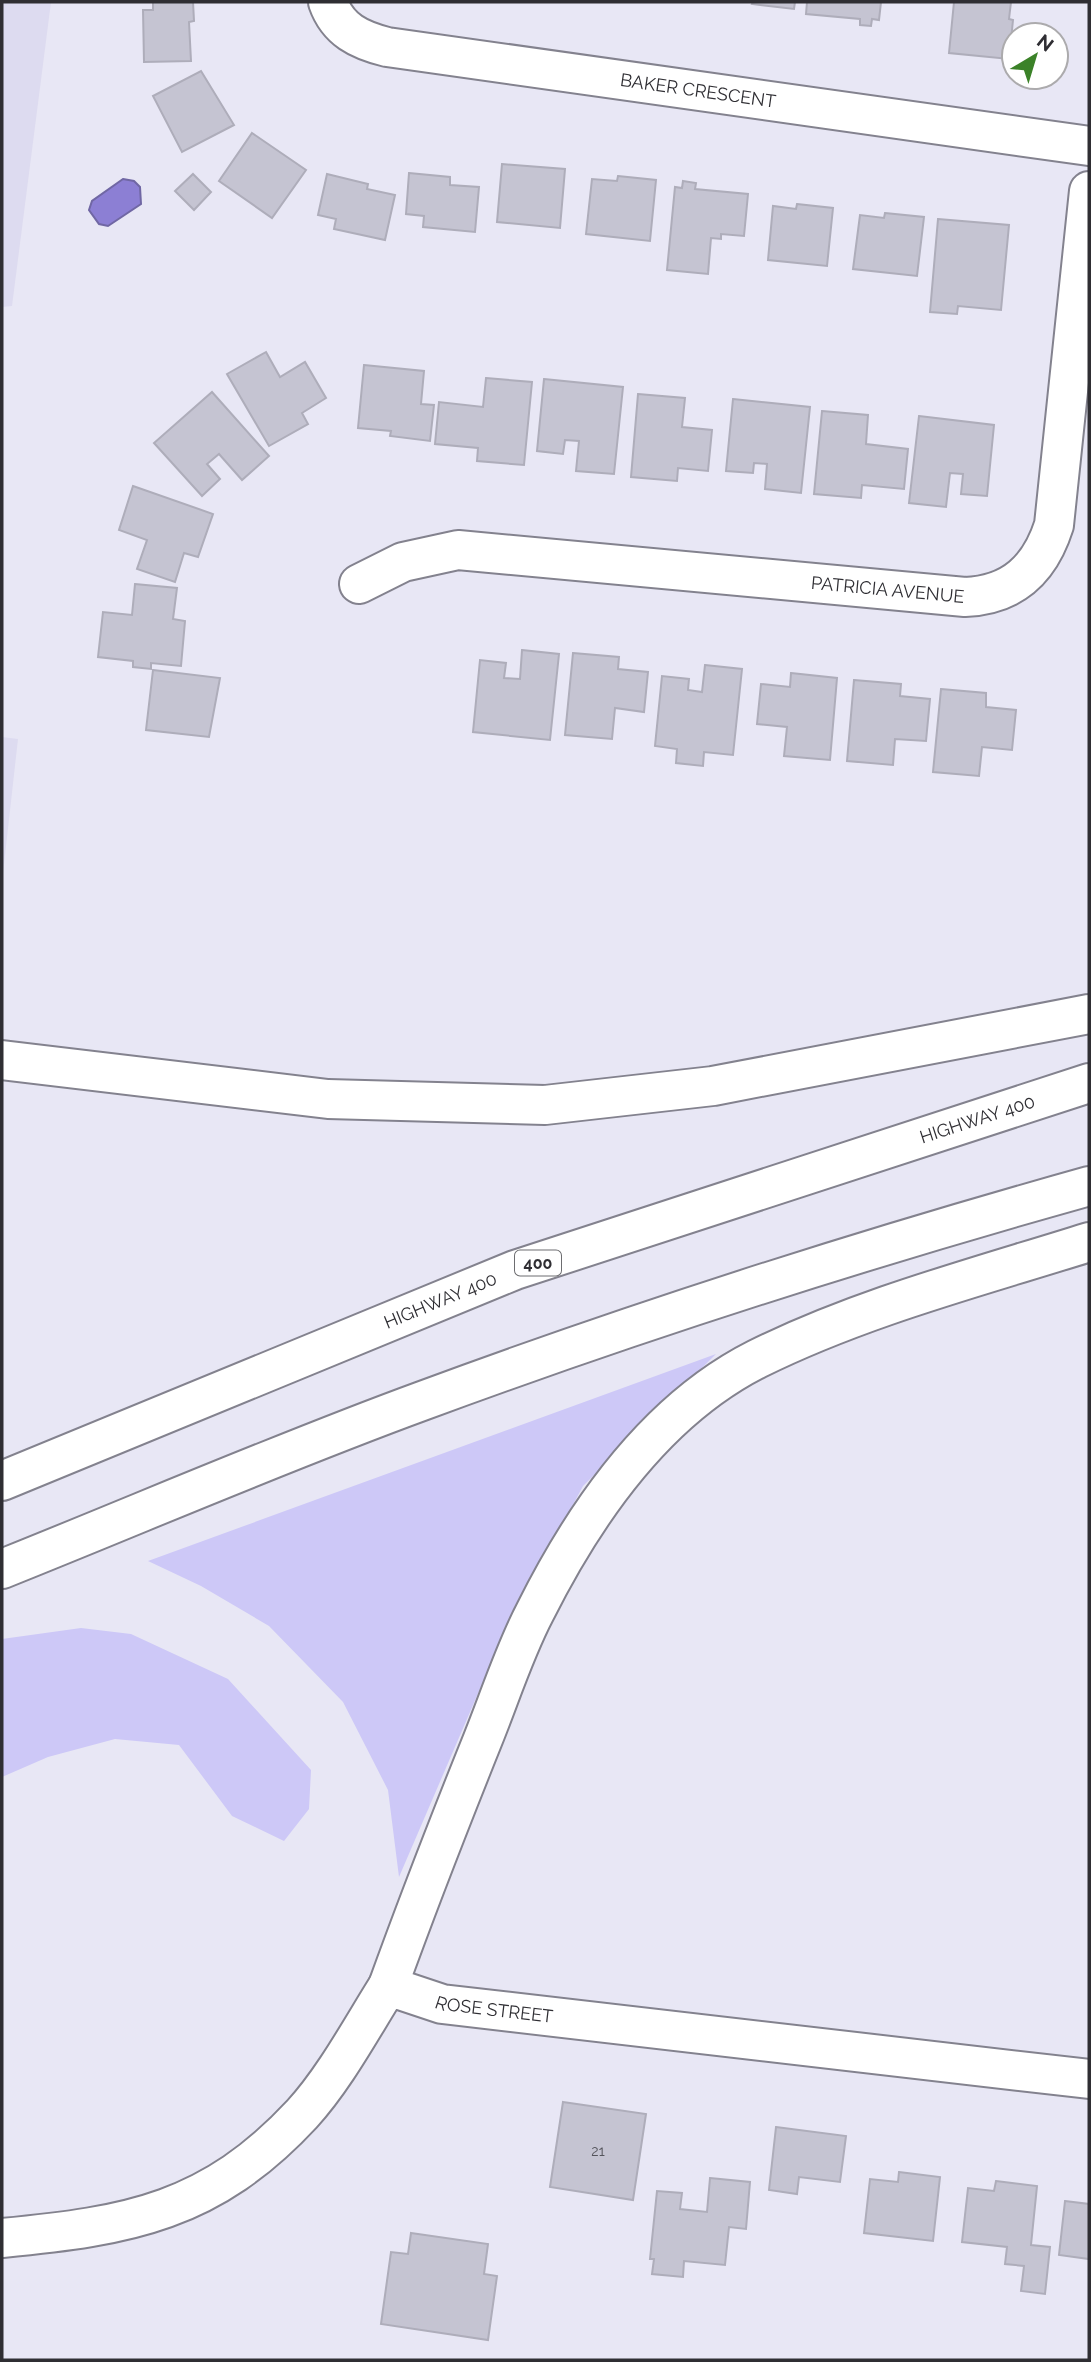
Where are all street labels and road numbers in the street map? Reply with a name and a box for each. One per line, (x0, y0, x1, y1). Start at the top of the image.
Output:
street label: BAKER CRESCENT (619, 69, 777, 112)
street label: PATRICIA AVENUE (810, 572, 965, 607)
street label: HIGHWAY 400 (917, 1090, 1038, 1147)
road number: 400 (515, 1250, 561, 1275)
street label: HIGHWAY 400 (381, 1268, 500, 1333)
street label: ROSE STREET (432, 1991, 554, 2027)

